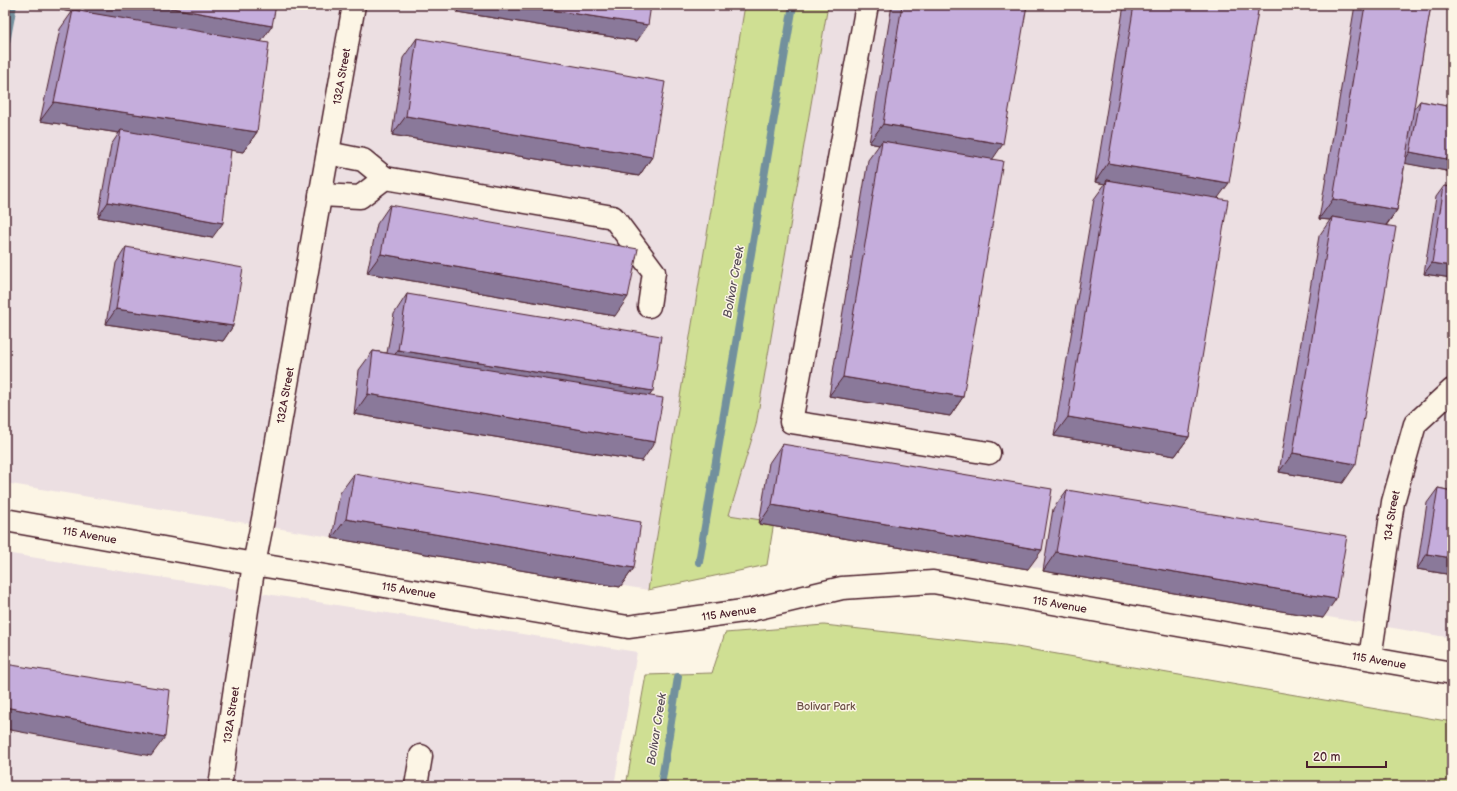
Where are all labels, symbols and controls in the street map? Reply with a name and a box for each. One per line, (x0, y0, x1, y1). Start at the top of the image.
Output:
street label: 132A Street (330, 46, 353, 106)
water label: Bolivar Creek (720, 244, 748, 319)
street label: 132A Street (274, 365, 296, 425)
street label: 134 Street (1381, 488, 1403, 542)
street label: 115 Avenue (62, 524, 118, 546)
street label: 115 Avenue (381, 579, 438, 601)
street label: 115 Avenue (1032, 593, 1089, 615)
street label: 115 Avenue (701, 602, 758, 623)
street label: 115 Avenue (1351, 649, 1408, 671)
street label: 132A Street (220, 685, 242, 744)
water label: Bolivar Creek (644, 691, 670, 766)
park label: Bolivar Park (797, 700, 856, 713)
scale bar (1307, 743, 1386, 769)
text: 20 m (1313, 750, 1340, 765)

